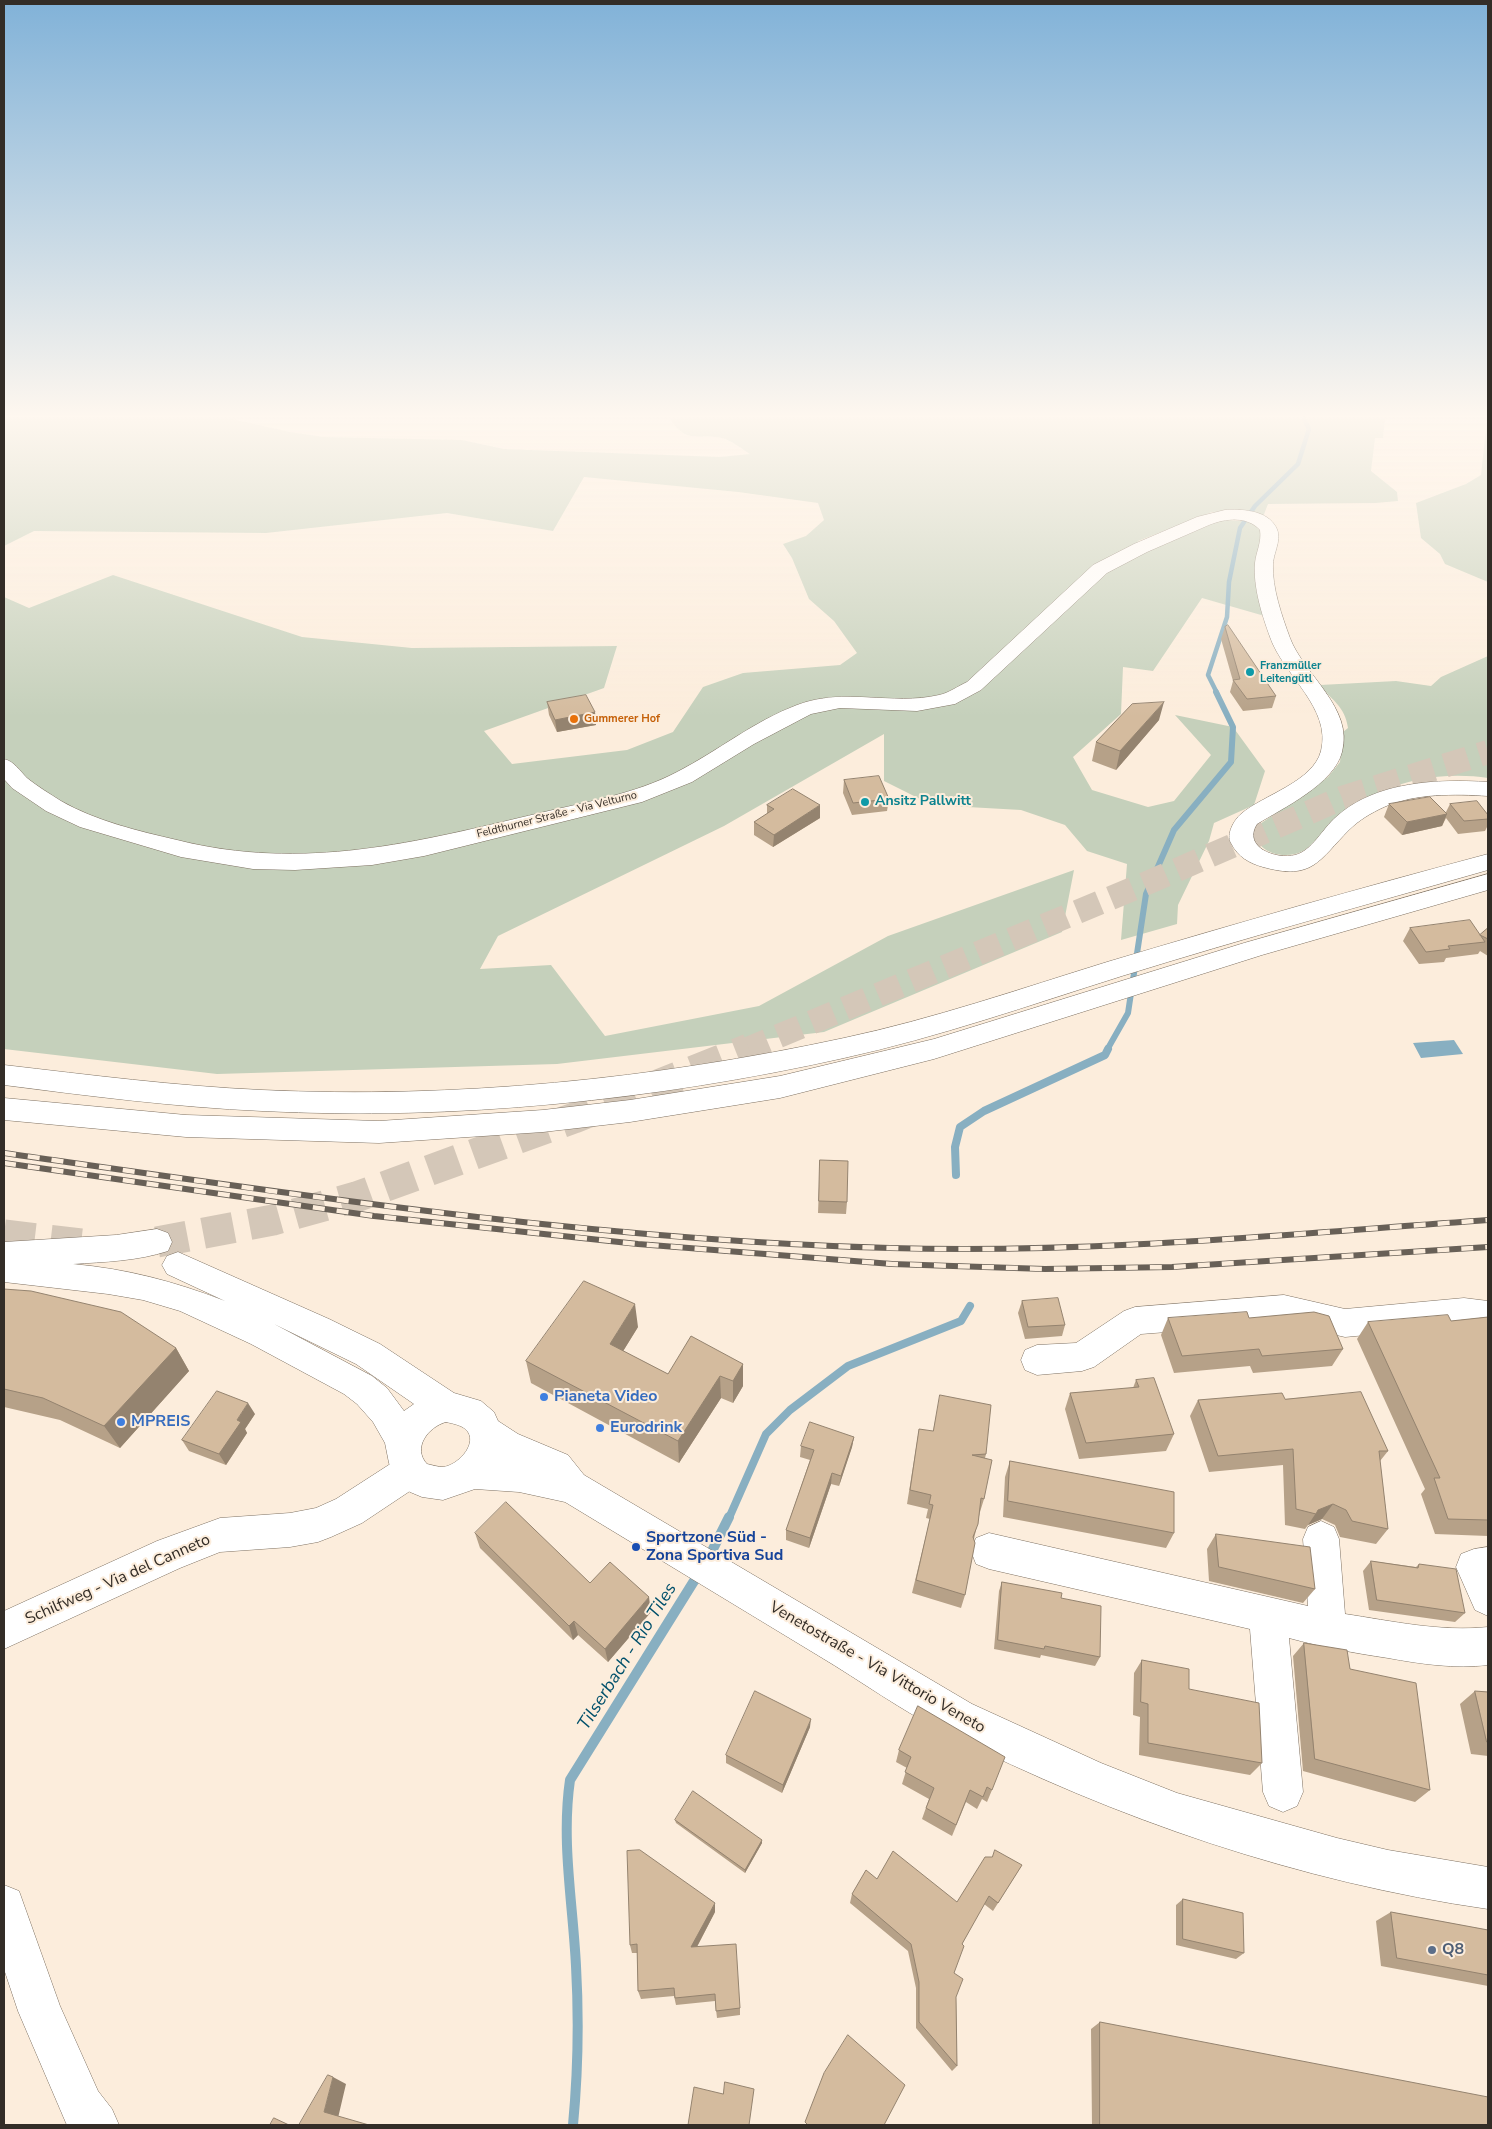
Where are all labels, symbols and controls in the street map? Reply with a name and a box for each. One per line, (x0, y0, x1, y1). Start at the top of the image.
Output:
place label: Franzmüller Leitengütl (1260, 659, 1321, 685)
marker: Franzmüller Leitengütl (1244, 666, 1256, 678)
place label: Gummerer Hof (584, 712, 660, 726)
marker: Gummerer Hof (568, 713, 580, 725)
street label: Feldthurner Straße - Via Velturno (476, 789, 638, 841)
place label: Ansitz Pallwitt (875, 794, 971, 810)
marker: Ansitz Pallwitt (859, 796, 871, 808)
place label: Pianeta Video (554, 1387, 657, 1407)
marker: Pianeta Video (538, 1391, 550, 1403)
place label: MPREIS (131, 1412, 190, 1432)
marker: MPREIS (115, 1416, 127, 1428)
place label: Eurodrink (610, 1418, 682, 1438)
marker: Eurodrink (594, 1422, 606, 1434)
place label: Sportzone Süd - Zona Sportiva Sud (646, 1528, 783, 1566)
street label: Schilfweg - Via del Canneto (23, 1531, 213, 1629)
marker: Sportzone Süd - Zona Sportiva Sud (630, 1541, 642, 1553)
water label: Tilserbach - Rio Tiles (574, 1579, 682, 1735)
street label: Venetostraße - Via Vittorio Veneto (766, 1598, 988, 1738)
place label: Q8 (1442, 1940, 1464, 1960)
marker: Q8 (1426, 1944, 1438, 1956)

